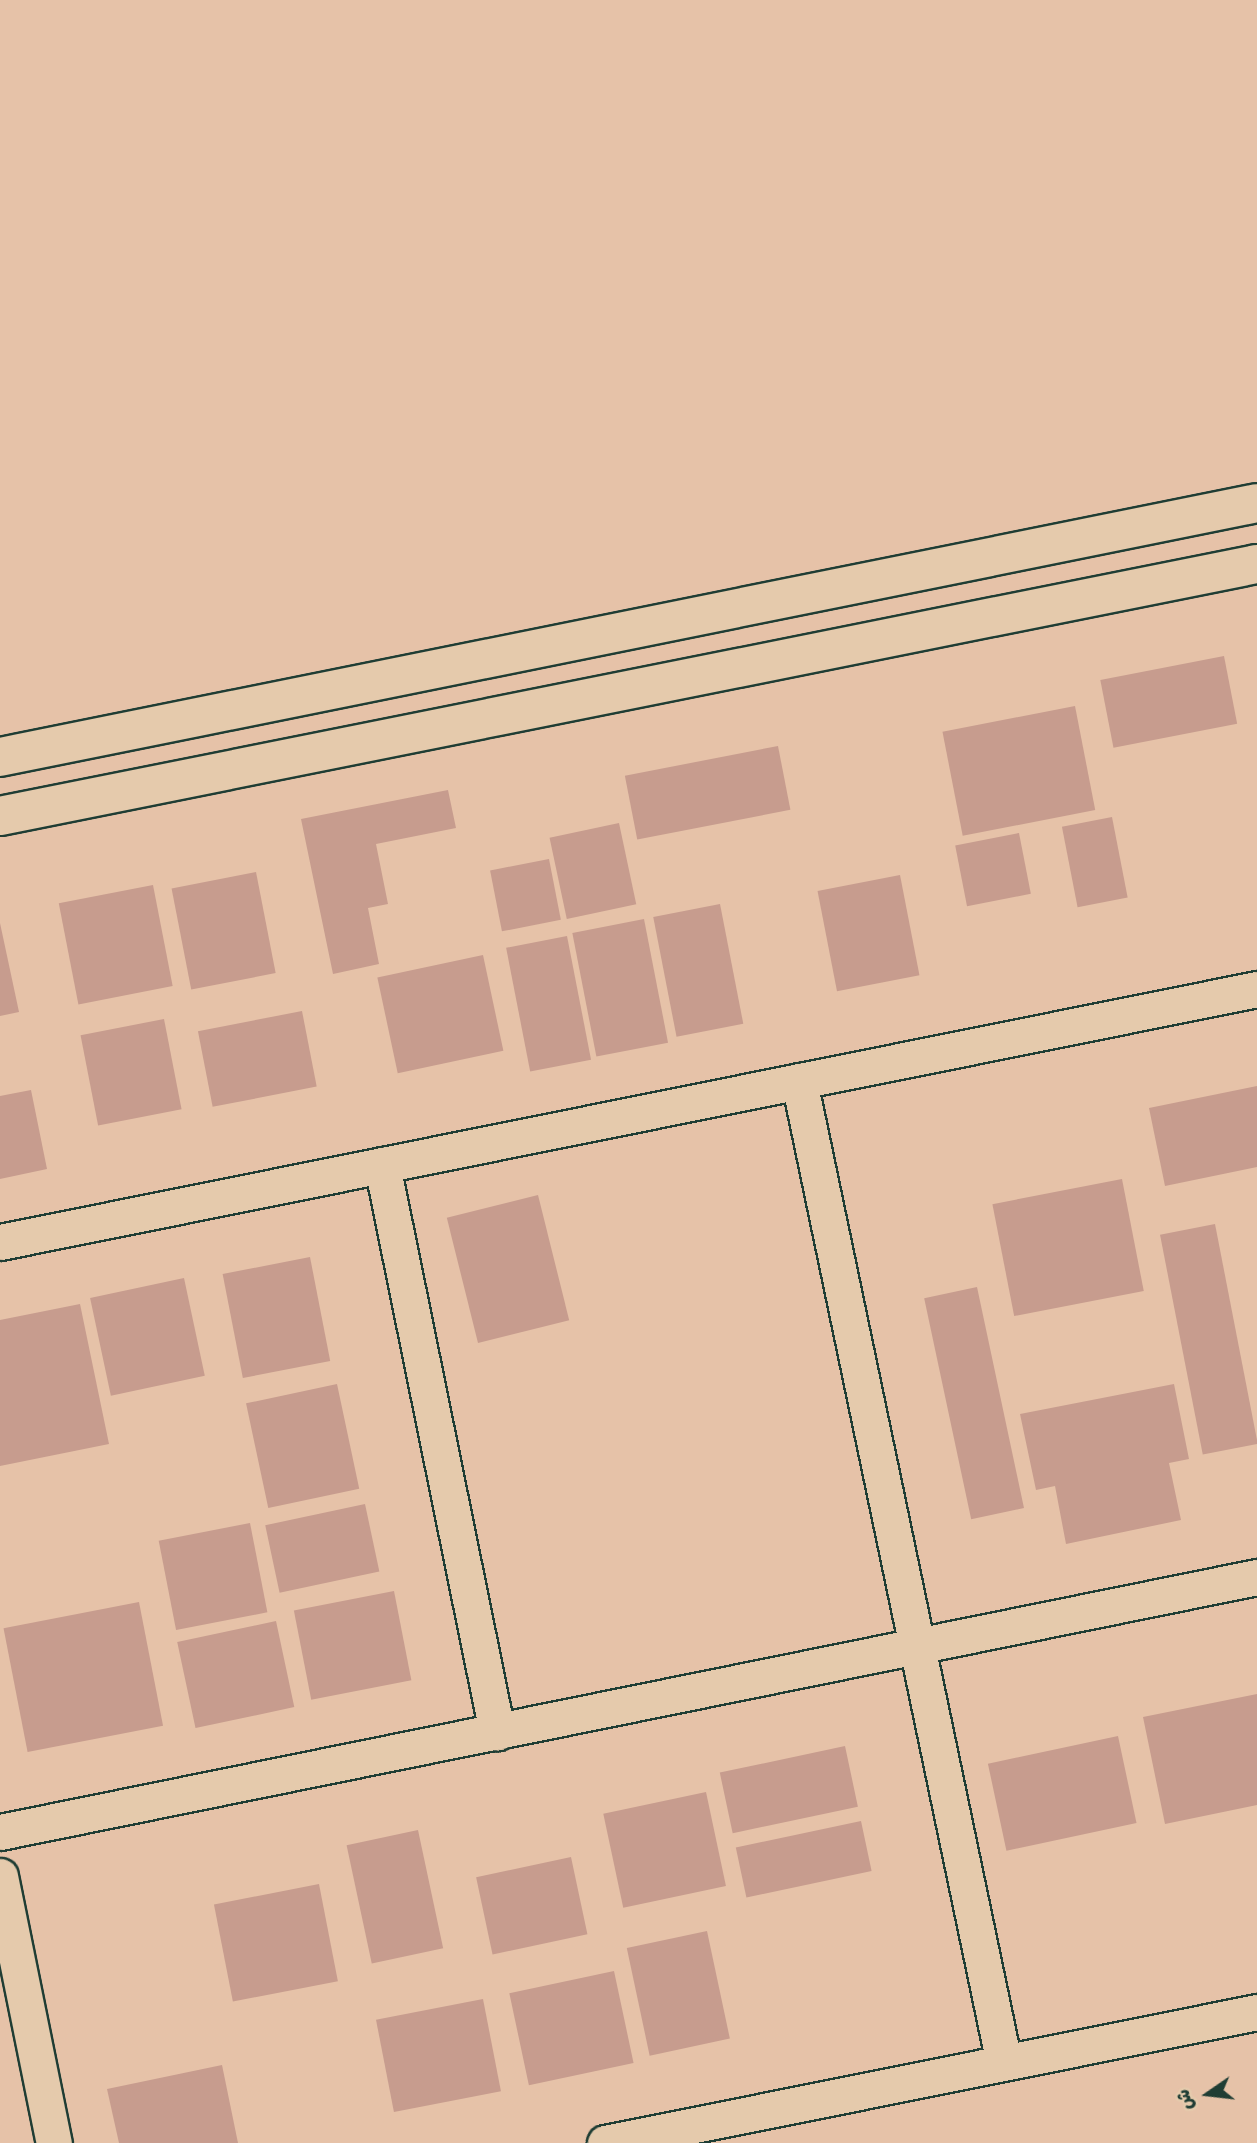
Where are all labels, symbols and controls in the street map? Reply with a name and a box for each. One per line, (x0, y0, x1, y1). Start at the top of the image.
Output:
north arrow (1173, 2059, 1243, 2129)
text: ش (1173, 2086, 1201, 2112)

